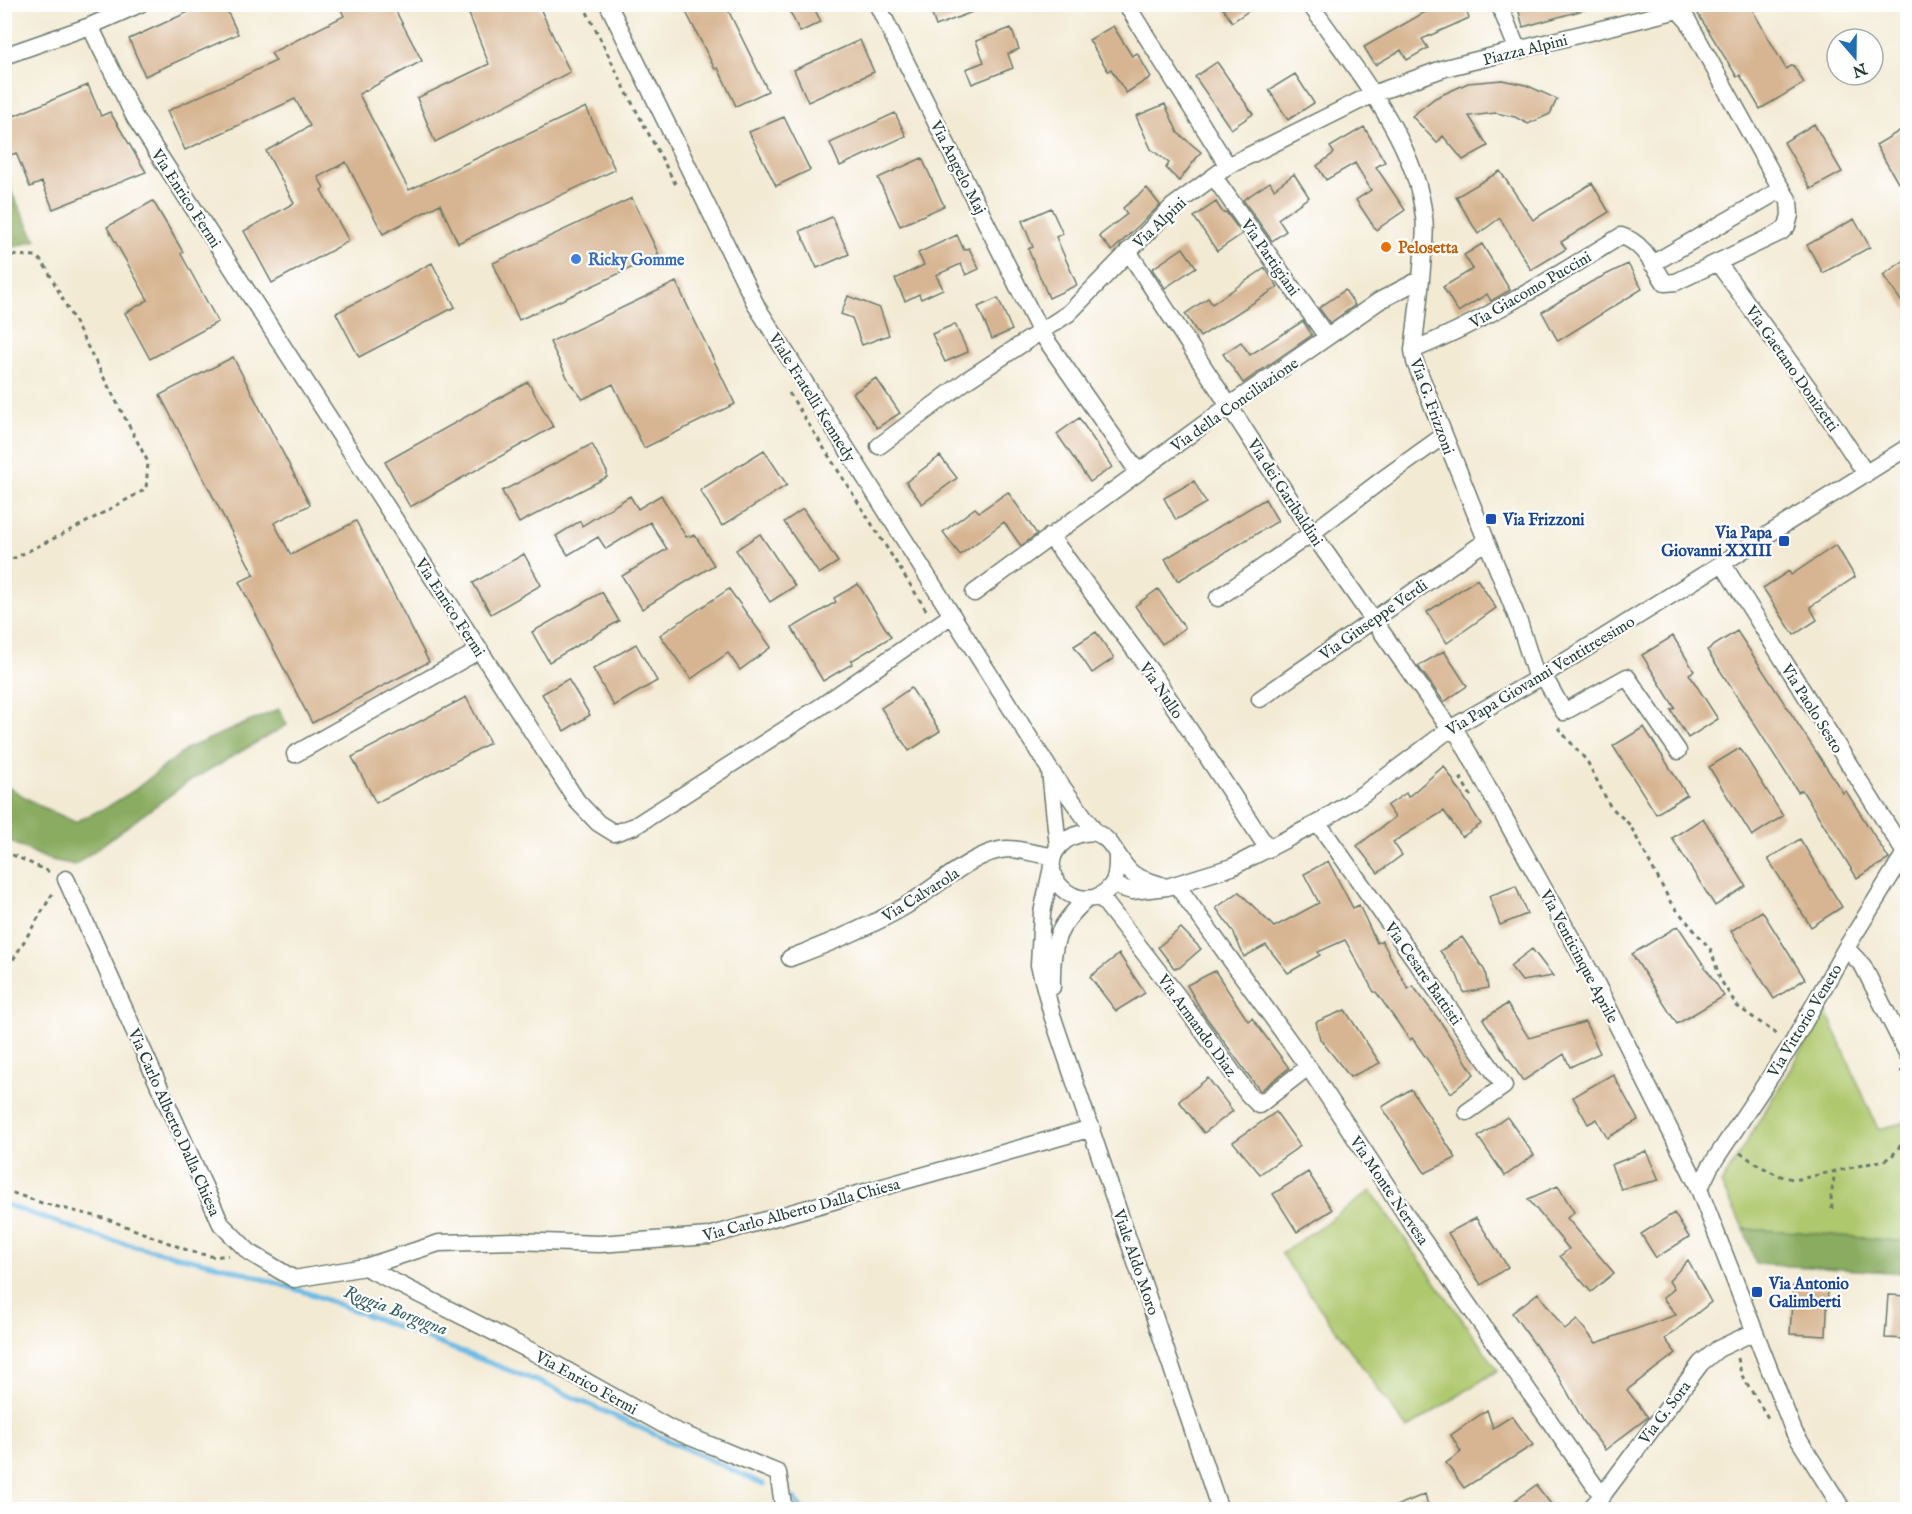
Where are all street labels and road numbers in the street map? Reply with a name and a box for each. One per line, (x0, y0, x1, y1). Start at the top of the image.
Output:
street label: Piazza Alpini (1481, 31, 1570, 71)
street label: Via Angelo Maj (925, 117, 989, 218)
street label: Via Enrico Fermi (145, 145, 225, 252)
street label: Via Alpini (1129, 194, 1191, 254)
street label: Via Partigiani (1235, 215, 1303, 301)
street label: Via Giacomo Puccini (1466, 248, 1595, 334)
street label: Via Gaetano Donizetti (1740, 301, 1842, 436)
street label: Viale Fratelli Kennedy (763, 329, 859, 466)
street label: Via della Conciliazione (1167, 354, 1303, 458)
street label: Via G. Frizzoni (1404, 355, 1458, 457)
street label: Via dei Garibaldini (1242, 435, 1326, 551)
street label: Via Enrico Fermi (409, 554, 489, 661)
street label: Via Giuseppe Verdi (1315, 576, 1432, 666)
street label: Via Papa Giovanni Ventitreesimo (1442, 612, 1639, 742)
street label: Via Nullo (1134, 658, 1187, 724)
street label: Via Paolo Sesto (1775, 660, 1847, 758)
street label: Via Calvarola (878, 864, 963, 928)
street label: Via Venticinque Aprile (1534, 886, 1622, 1027)
street label: Via Cesare Battisti (1379, 918, 1465, 1030)
street label: Via Vittorio Veneto (1764, 960, 1848, 1082)
street label: Via Armando Diaz (1152, 970, 1240, 1081)
street label: Via Carlo Alberto Dalla Chiesa (122, 1025, 224, 1220)
street label: Via Monte Nervesa (1344, 1132, 1432, 1249)
street label: Via Carlo Alberto Dalla Chiesa (700, 1175, 902, 1247)
street label: Viale Aldo Moro (1107, 1206, 1163, 1319)
street label: Via Enrico Fermi (531, 1347, 641, 1420)
street label: Via G. Sora (1635, 1378, 1696, 1450)

